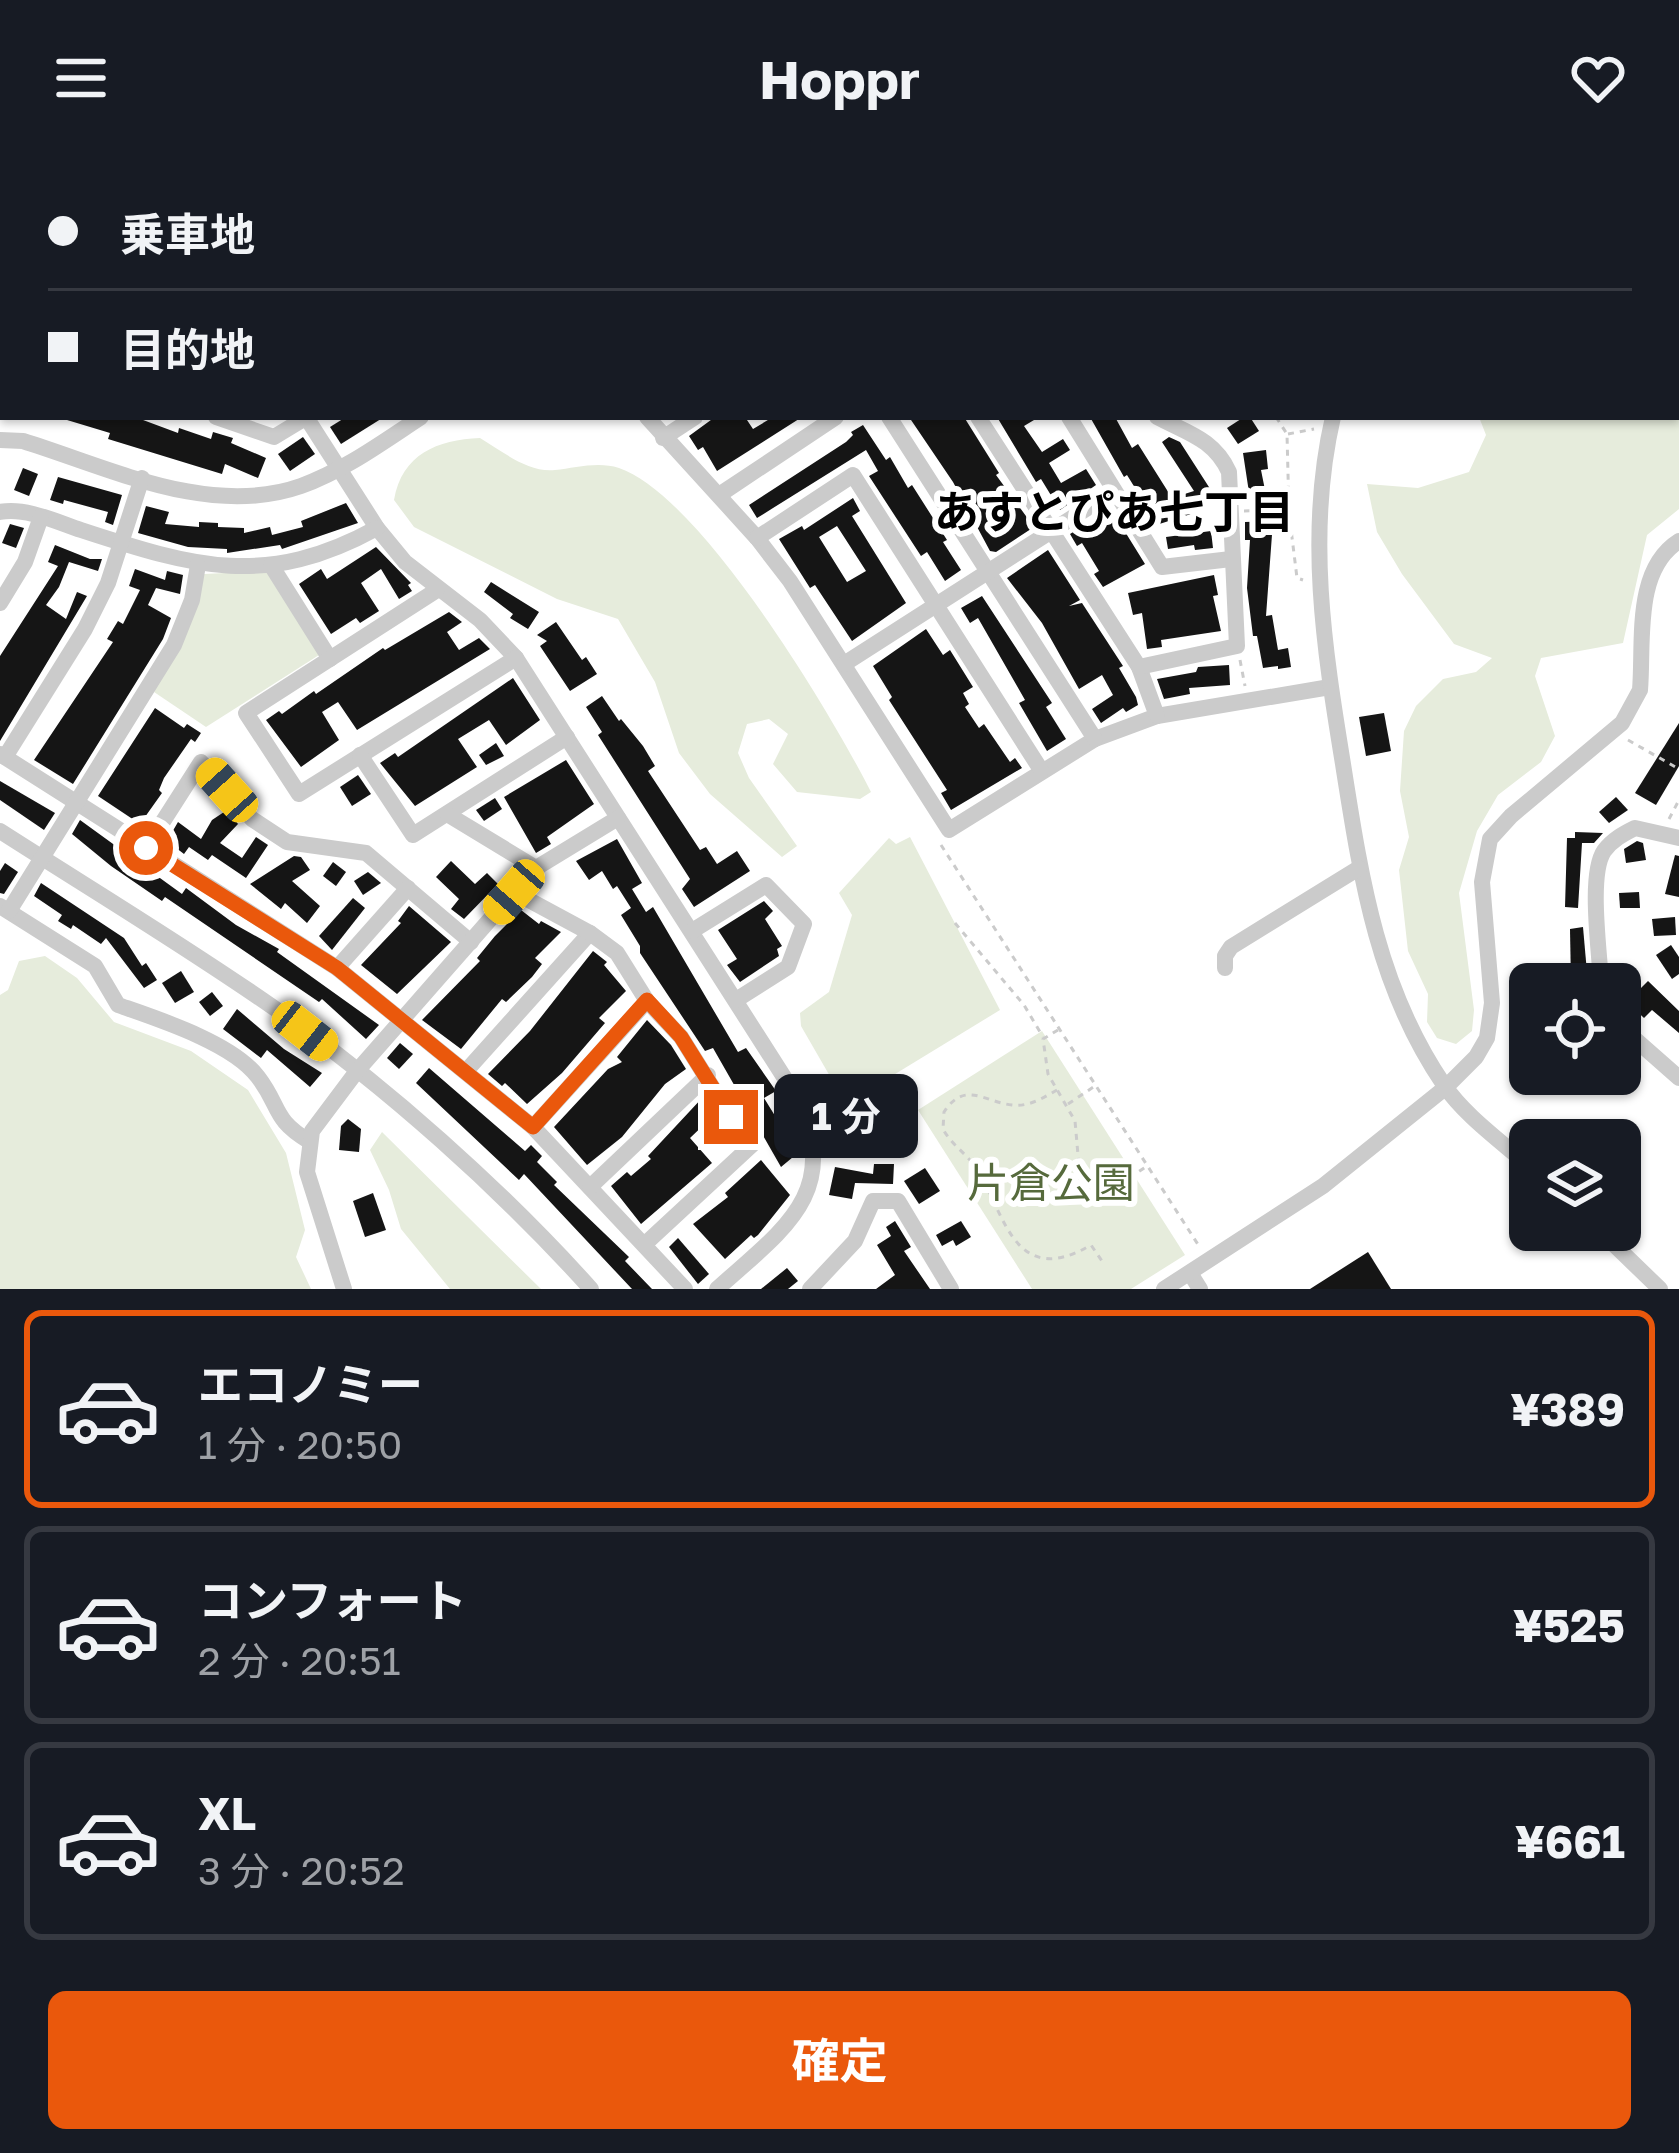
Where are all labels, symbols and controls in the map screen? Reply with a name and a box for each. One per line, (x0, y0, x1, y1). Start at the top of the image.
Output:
icon: menu (48, 45, 114, 111)
icon: heart (1565, 45, 1631, 111)
text: Hoppr (759, 46, 920, 111)
text: 乗車地 (120, 207, 255, 261)
text: 目的地 (120, 322, 255, 376)
district label: あすとぴあ七丁目 (934, 484, 1294, 538)
car (190, 751, 264, 829)
route start (119, 821, 173, 875)
car (477, 853, 551, 931)
map controls (1509, 963, 1641, 1251)
button: locate (1509, 963, 1641, 1095)
car (266, 995, 344, 1067)
callout: 1 分 (773, 1075, 917, 1159)
route end (704, 1090, 758, 1144)
text: 1 分 (812, 1092, 880, 1139)
button: layers (1509, 1119, 1641, 1251)
park label: 片倉公園 (967, 1157, 1135, 1207)
icon: car (54, 1355, 162, 1463)
text: エコノミー (198, 1357, 423, 1411)
text: ¥389 (1510, 1382, 1625, 1436)
text: 1 分 · 20:50 (198, 1421, 402, 1468)
icon: car (54, 1571, 162, 1679)
text: コンフォート (198, 1573, 467, 1627)
text: ¥525 (1513, 1598, 1625, 1652)
text: 2 分 · 20:51 (198, 1637, 401, 1684)
text: XL (198, 1786, 256, 1840)
icon: car (54, 1787, 162, 1895)
text: ¥661 (1515, 1814, 1625, 1868)
text: 3 分 · 20:52 (198, 1847, 405, 1894)
button: 確定 (48, 1991, 1631, 2129)

